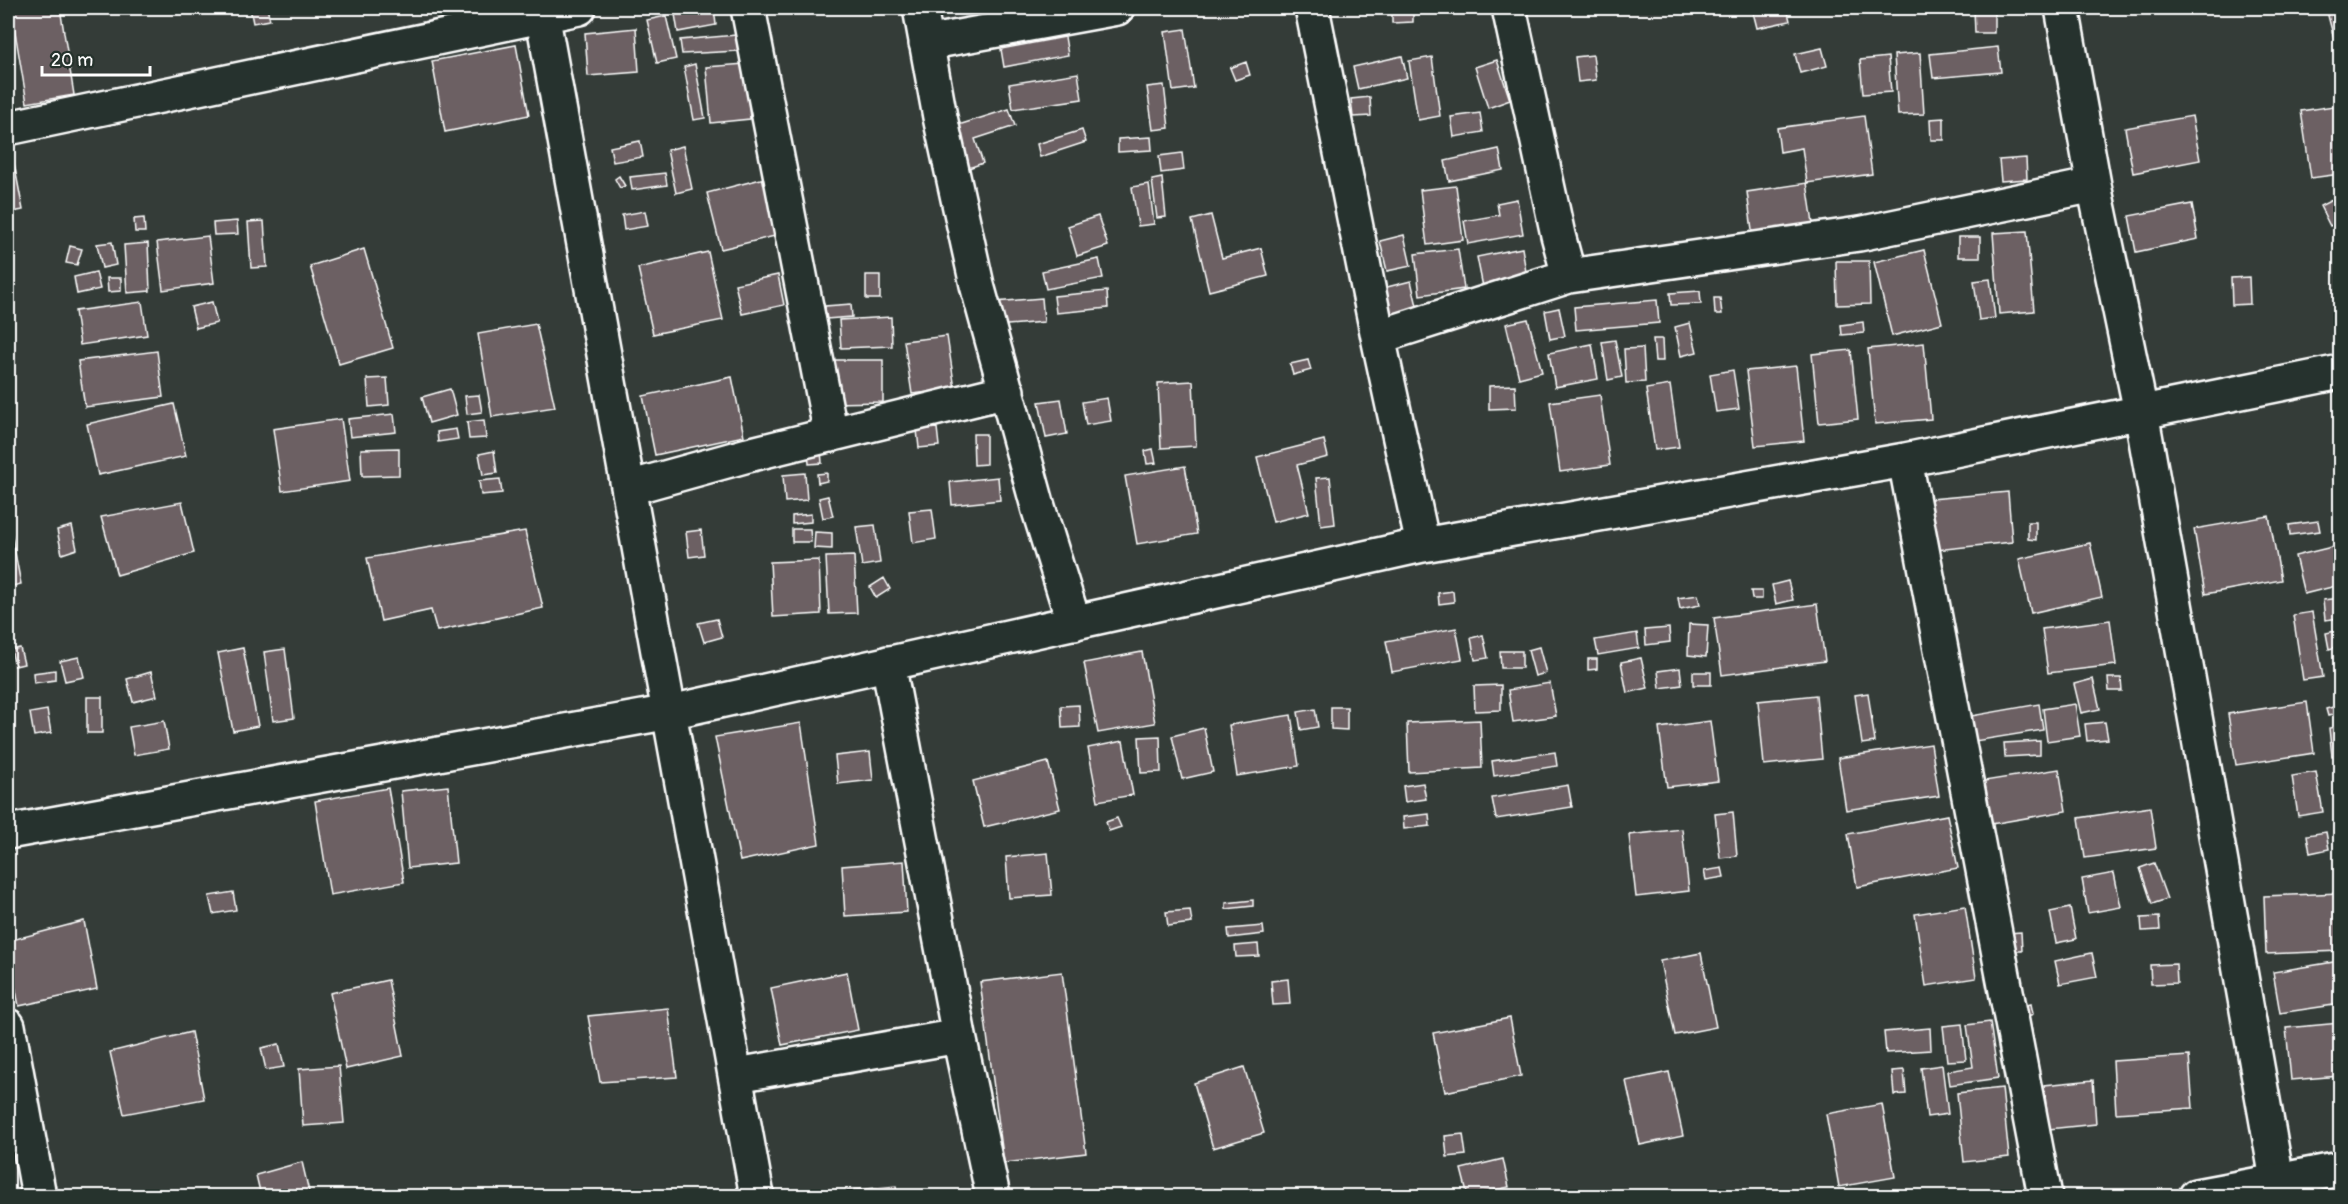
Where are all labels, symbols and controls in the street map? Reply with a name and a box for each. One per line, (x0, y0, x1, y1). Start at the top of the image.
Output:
scale bar (42, 39, 150, 77)
text: 20 m (51, 49, 93, 72)

